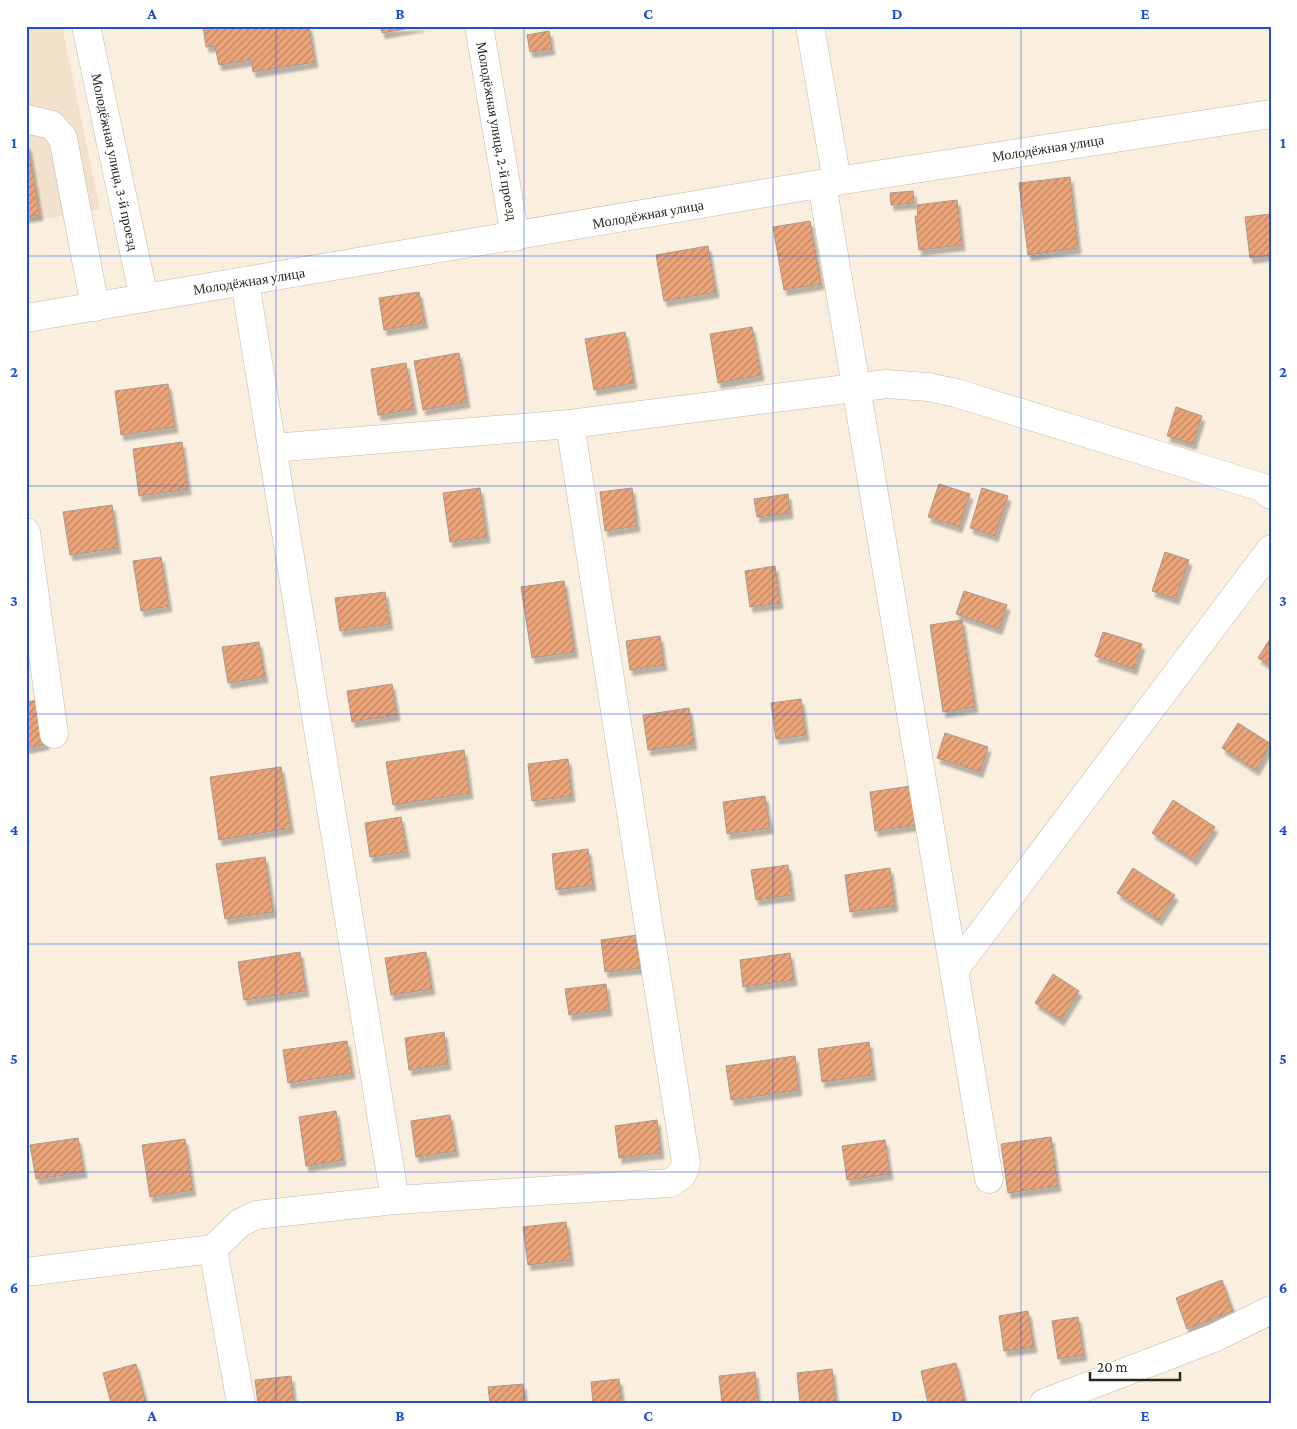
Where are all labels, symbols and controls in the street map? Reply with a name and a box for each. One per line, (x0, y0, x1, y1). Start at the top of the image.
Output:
text: A (146, 5, 157, 22)
text: B (395, 5, 405, 22)
text: C (643, 5, 653, 22)
text: D (891, 5, 903, 22)
text: E (1140, 5, 1150, 22)
street label: Молодёжная улица, 2-й проезд (473, 40, 521, 222)
street label: Молодёжная улица, 3-й проезд (88, 72, 142, 252)
street label: Молодёжная улица (991, 131, 1106, 165)
text: 1 (11, 134, 17, 151)
text: 1 (1280, 134, 1286, 151)
street label: Молодёжная улица (591, 196, 706, 232)
street label: Молодёжная улица (192, 264, 307, 298)
text: 2 (10, 363, 18, 380)
text: 2 (1279, 363, 1287, 380)
text: 3 (10, 592, 18, 609)
text: 3 (1279, 592, 1287, 609)
text: 4 (10, 821, 19, 838)
text: 4 (1279, 821, 1288, 838)
text: 5 (10, 1050, 18, 1067)
text: 5 (1279, 1050, 1287, 1067)
text: 6 (10, 1279, 18, 1296)
text: 6 (1279, 1279, 1287, 1296)
scale bar (1090, 1349, 1180, 1381)
text: 20 m (1097, 1359, 1128, 1375)
text: A (146, 1407, 157, 1424)
text: B (395, 1407, 405, 1424)
text: C (643, 1407, 653, 1424)
text: D (891, 1407, 903, 1424)
text: E (1140, 1407, 1150, 1424)

